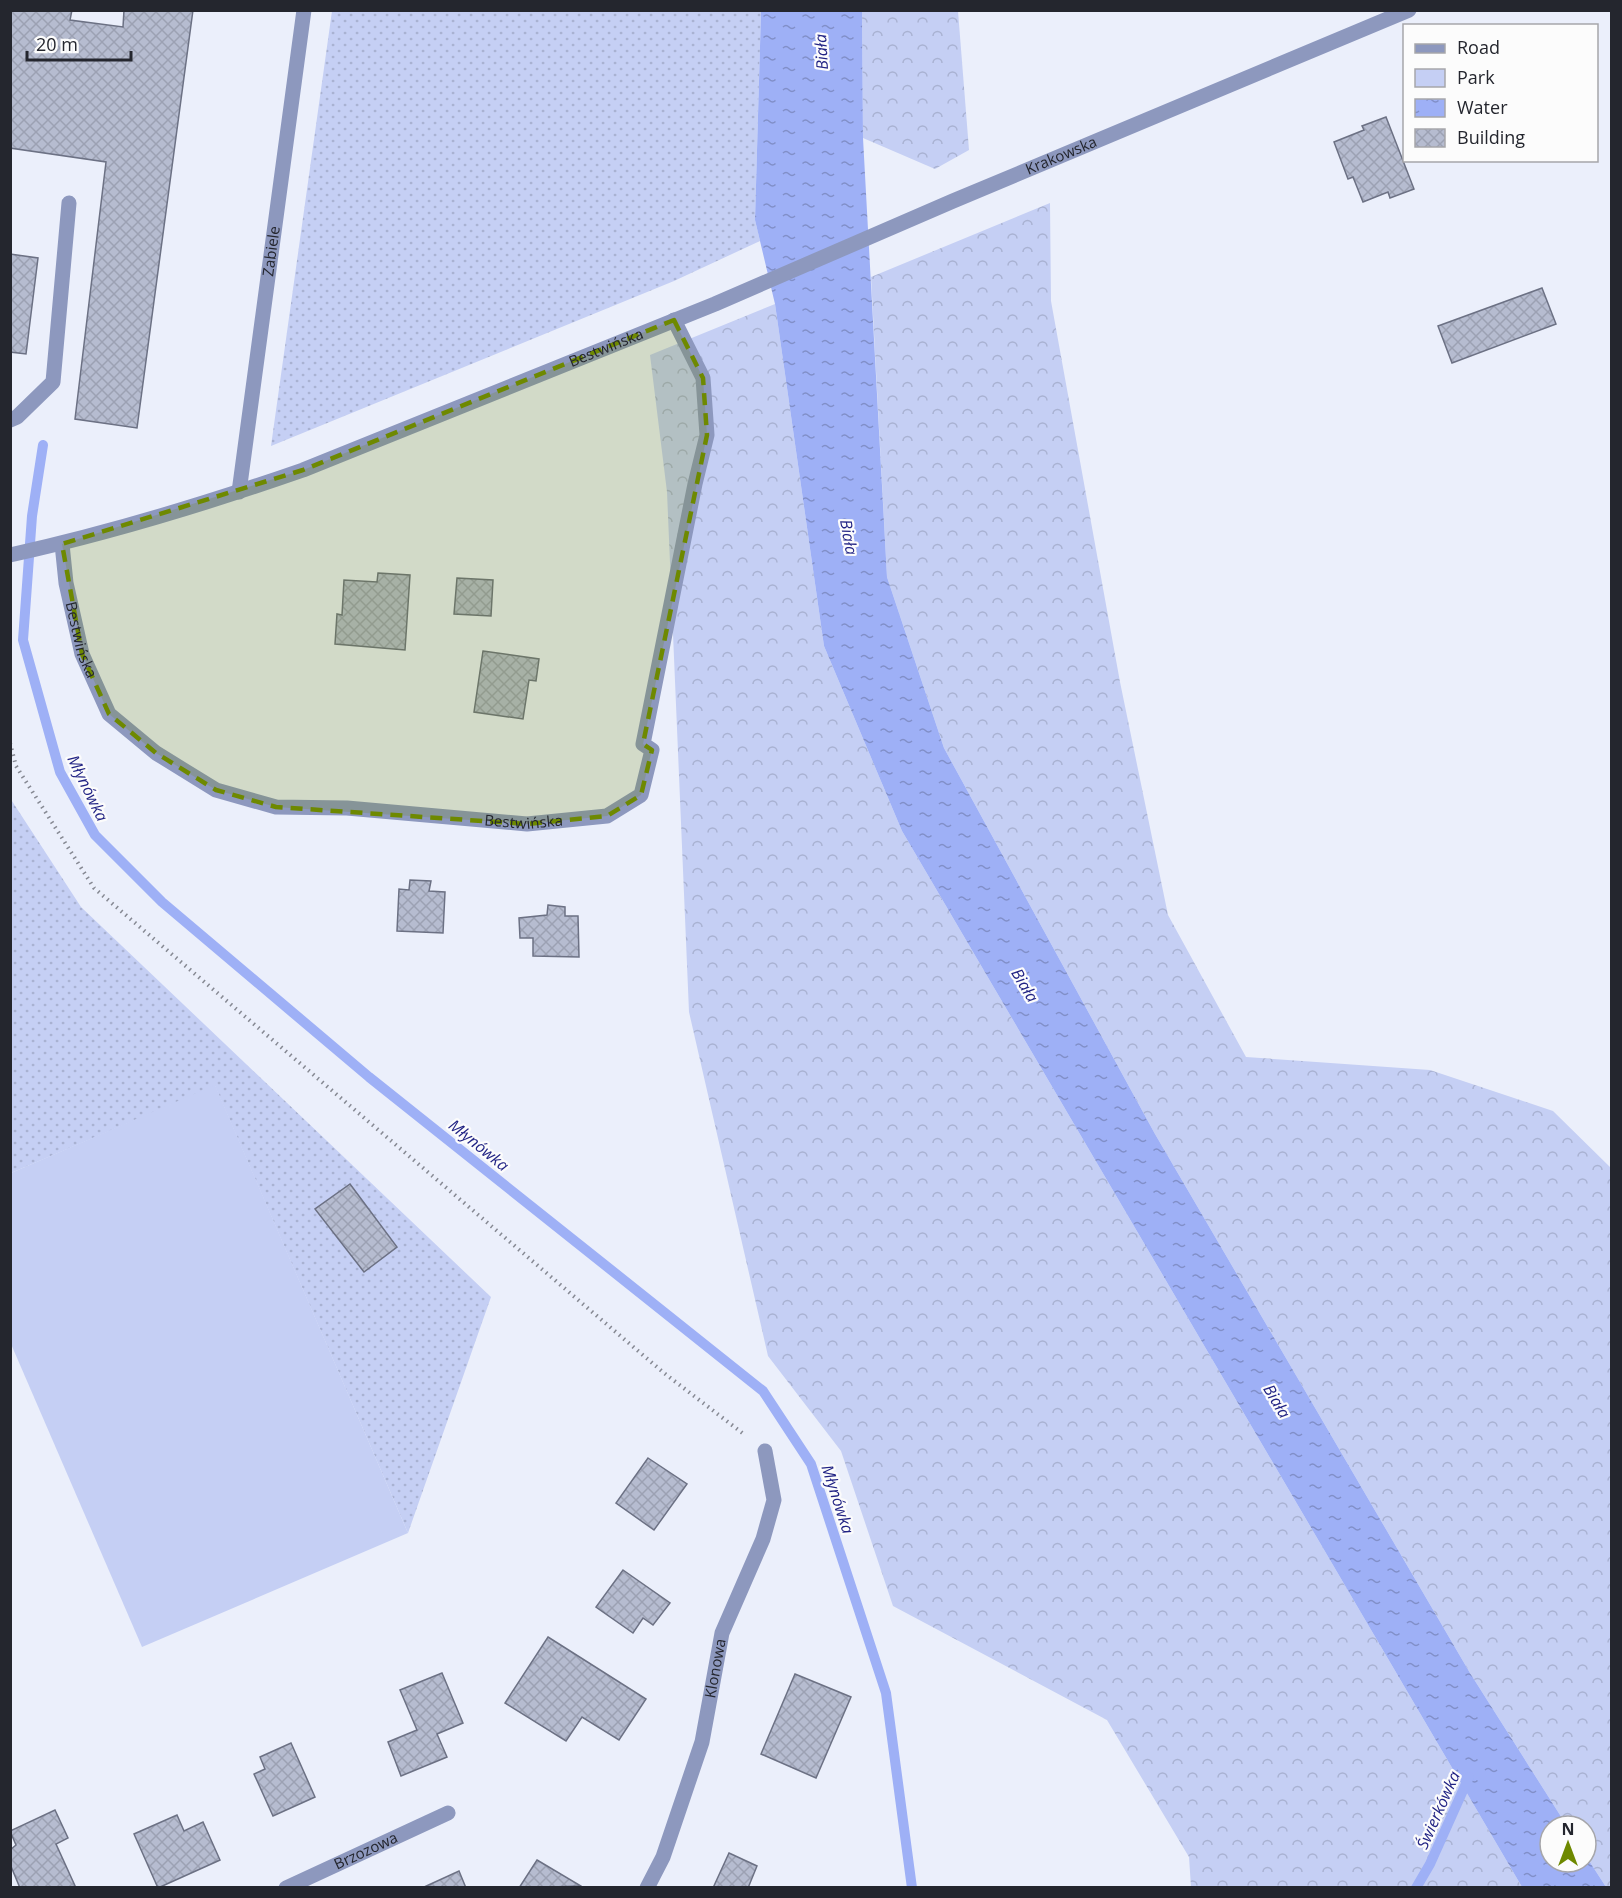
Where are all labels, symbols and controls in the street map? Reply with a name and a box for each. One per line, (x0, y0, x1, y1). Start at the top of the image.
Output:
scale bar (27, 24, 130, 62)
legend (1403, 24, 1598, 162)
text: 20 m (36, 32, 78, 56)
water label: Biała (809, 34, 833, 70)
text: Road (1457, 35, 1500, 59)
text: Park (1457, 65, 1495, 89)
text: Water (1457, 95, 1508, 119)
text: Building (1457, 125, 1525, 149)
street label: Krakowska (1022, 131, 1099, 179)
street label: Zabiele (257, 225, 284, 277)
street label: Bestwińska (565, 323, 646, 371)
water label: Biała (835, 517, 863, 557)
street label: Bestwińska (61, 600, 102, 681)
water label: Młynówka (62, 751, 114, 825)
street label: Bestwińska (484, 809, 564, 833)
water label: Biała (1006, 964, 1044, 1006)
water label: Młynówka (444, 1114, 514, 1176)
water label: Biała (1258, 1380, 1296, 1422)
water label: Młynówka (817, 1462, 859, 1536)
street label: Klonowa (699, 1637, 730, 1700)
water label: Świerkówka (1411, 1768, 1465, 1852)
north arrow (1538, 1814, 1598, 1874)
text: N (1561, 1818, 1575, 1840)
street label: Brzozowa (330, 1827, 400, 1873)

